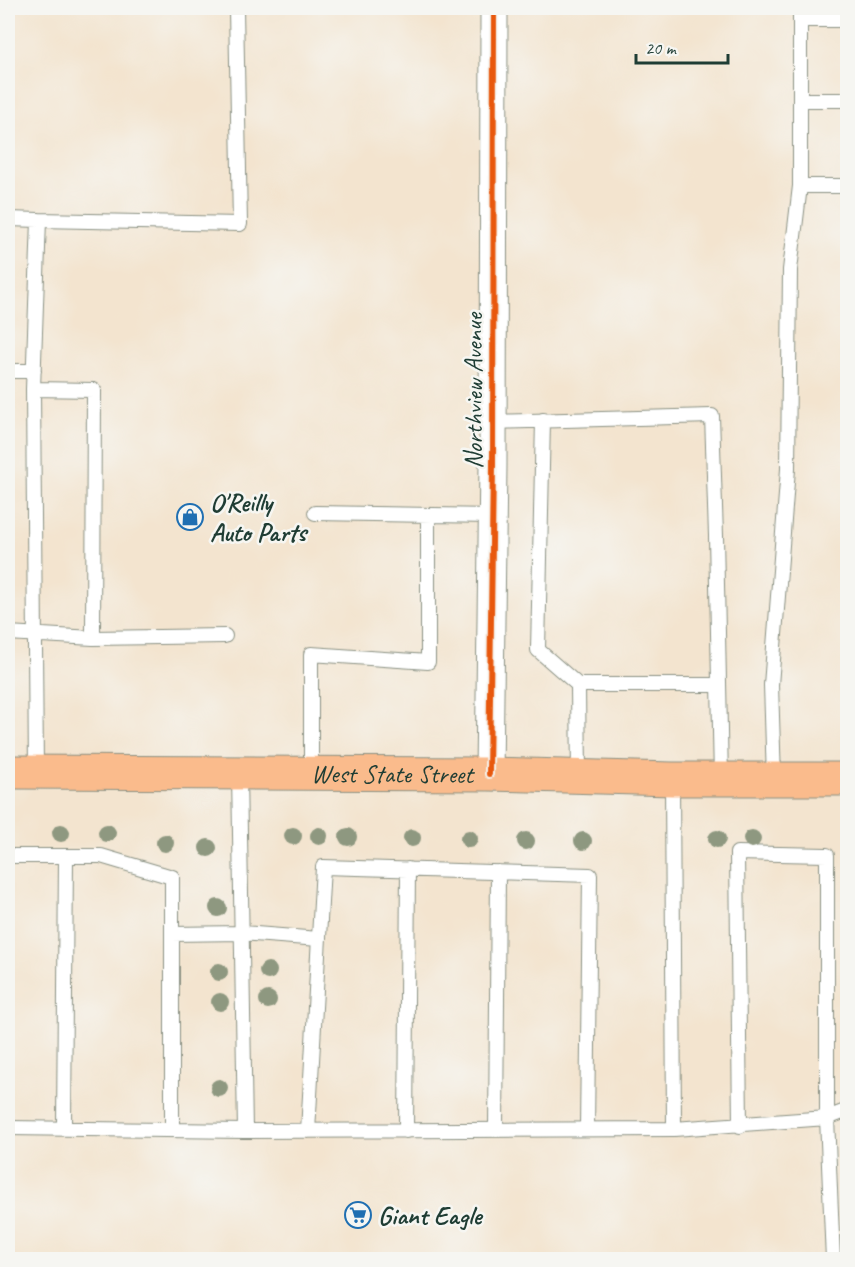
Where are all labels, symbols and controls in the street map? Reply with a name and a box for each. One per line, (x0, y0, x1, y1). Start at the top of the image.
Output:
scale bar (636, 27, 728, 65)
text: 20 m (645, 37, 678, 59)
street label: Northview Avenue (457, 311, 490, 469)
place label: O'Reilly Auto Parts (210, 486, 309, 549)
shop icon: O'Reilly Auto Parts (175, 502, 205, 532)
street label: West State Street (311, 757, 475, 790)
place label: Giant Eagle (378, 1199, 484, 1232)
supermarket icon: Giant Eagle (343, 1200, 373, 1230)

